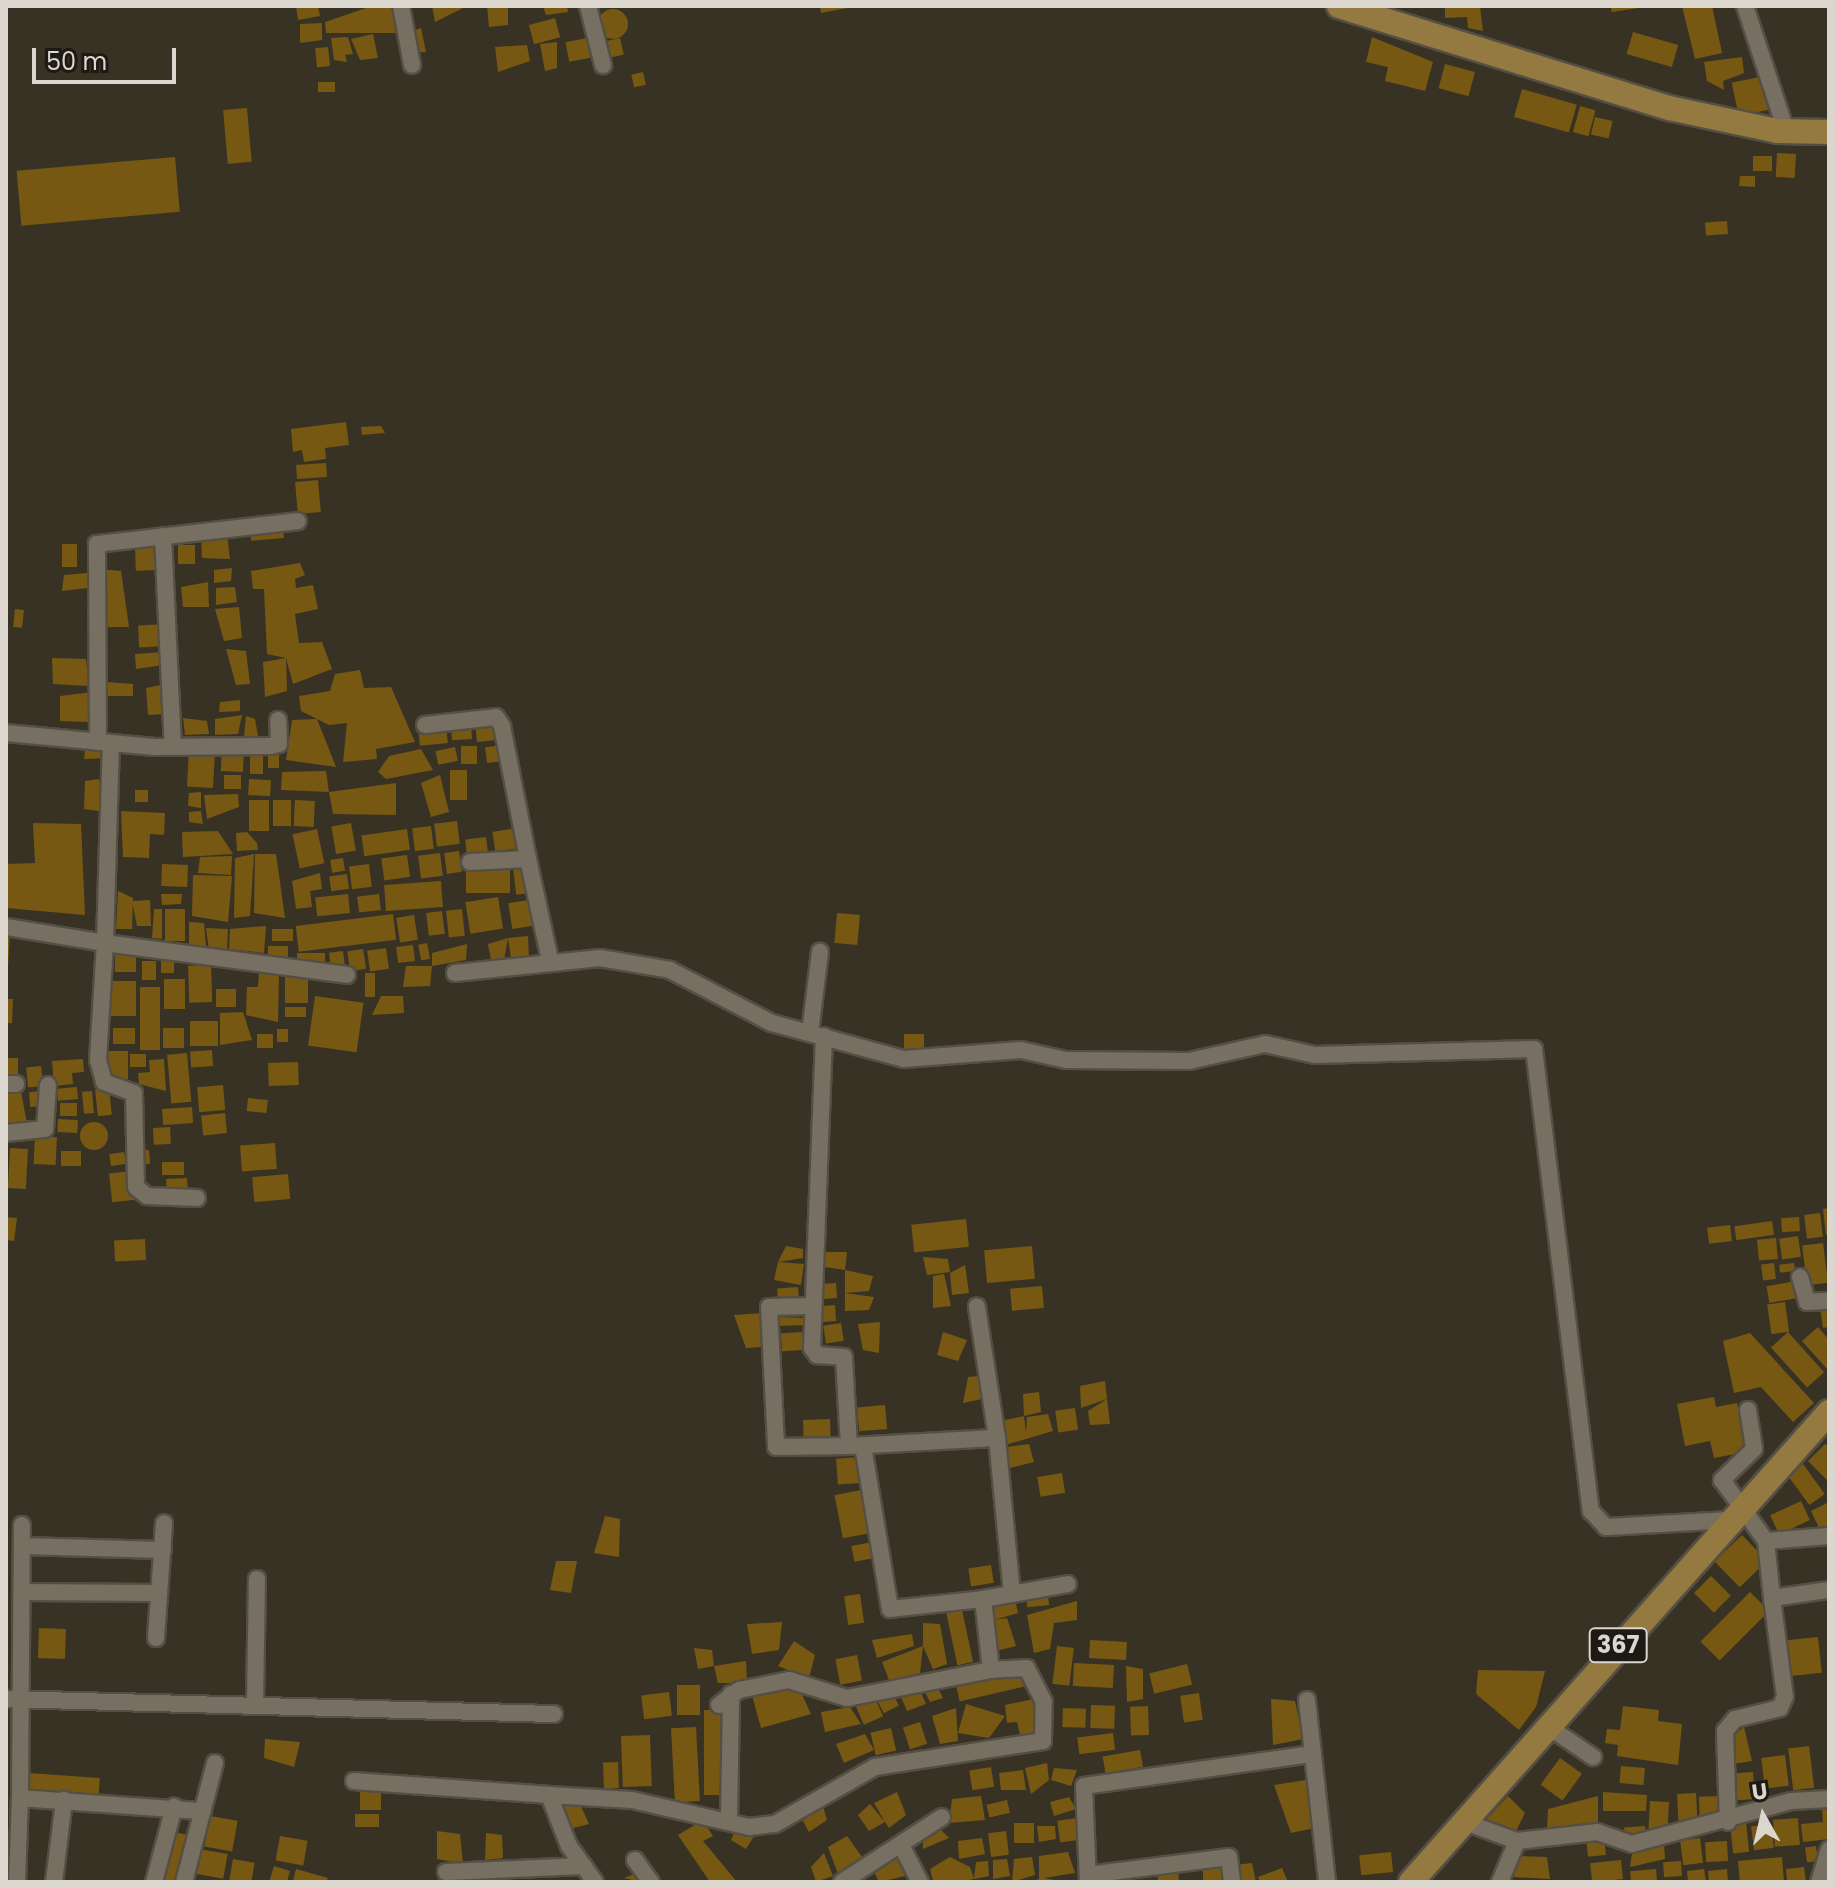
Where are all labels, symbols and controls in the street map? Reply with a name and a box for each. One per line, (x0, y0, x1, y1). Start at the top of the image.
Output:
scale bar (36, 32, 180, 82)
text: 50 m (46, 45, 107, 78)
road number: 367 (1588, 1625, 1648, 1665)
text: U (1750, 1775, 1769, 1808)
north arrow (1723, 1776, 1803, 1856)

